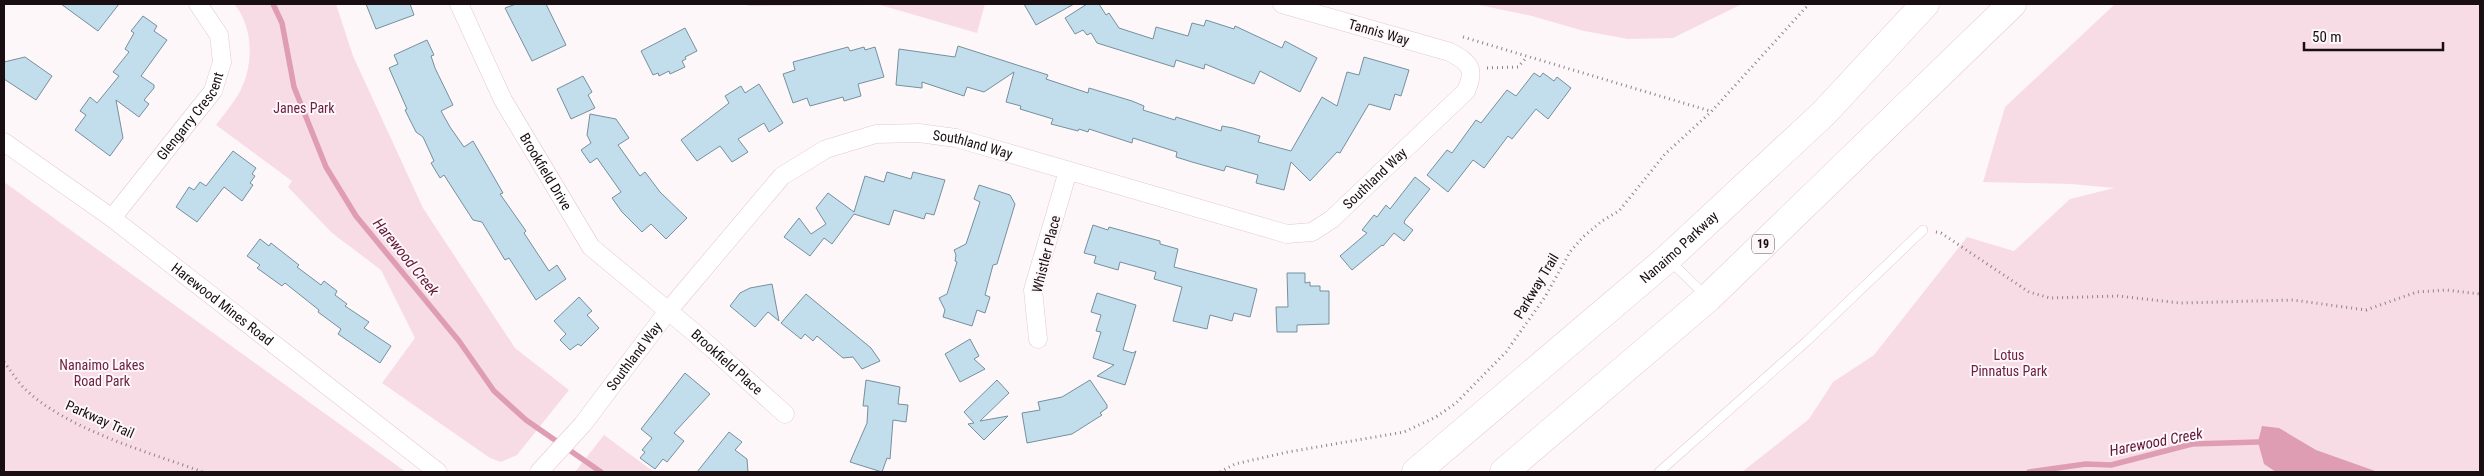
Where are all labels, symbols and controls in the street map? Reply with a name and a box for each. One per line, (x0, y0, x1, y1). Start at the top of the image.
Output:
street label: Tannis Way (1347, 16, 1411, 48)
scale bar (2304, 20, 2443, 52)
text: 50 m (2312, 28, 2342, 46)
street label: Glengarry Crescent (153, 70, 226, 163)
park label: Janes Park (273, 100, 335, 116)
street label: Southland Way (932, 127, 1015, 162)
street label: Brookfield Drive (517, 130, 575, 213)
street label: Southland Way (1340, 144, 1410, 212)
street label: Nanaimo Parkway (1637, 208, 1721, 286)
street label: Whistler Place (1029, 213, 1063, 294)
water label: Harewood Creek (369, 215, 443, 300)
road number: 19 (1752, 234, 1774, 253)
street label: Parkway Trail (1510, 250, 1562, 322)
street label: Harewood Mines Road (168, 259, 276, 349)
street label: Southland Way (603, 319, 665, 394)
street label: Brookfield Place (688, 326, 766, 398)
park label: Lotus Pinnatus Park (1971, 347, 2048, 379)
park label: Nanaimo Lakes Road Park (59, 357, 145, 389)
street label: Parkway Trail (63, 397, 137, 441)
water label: Harewood Creek (2108, 424, 2205, 460)

